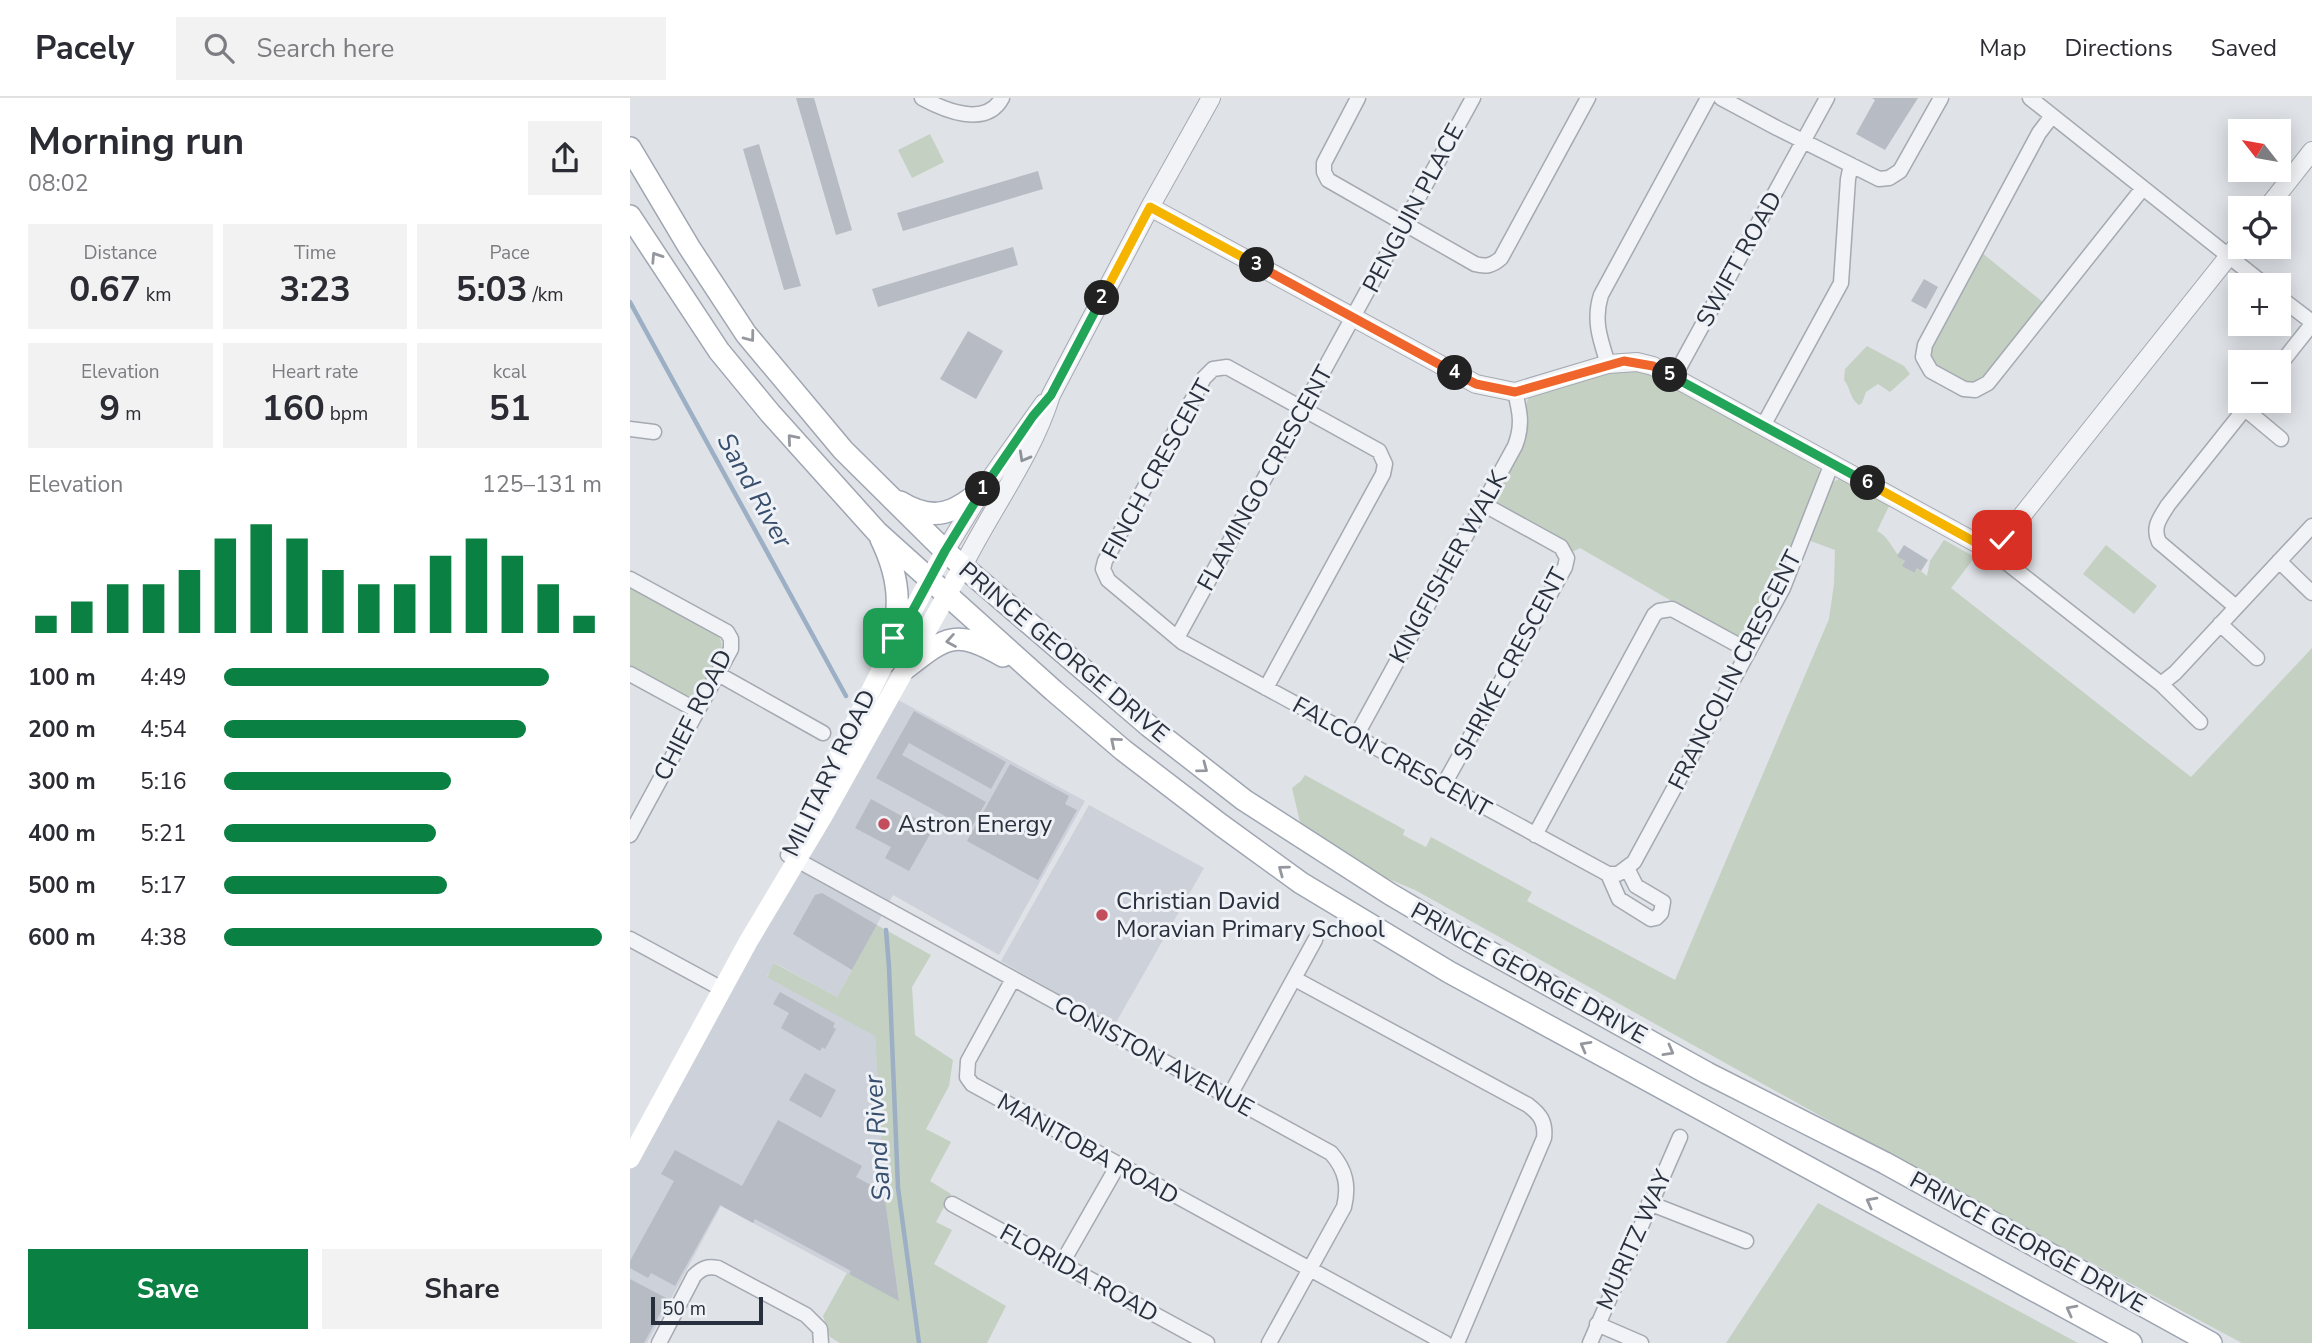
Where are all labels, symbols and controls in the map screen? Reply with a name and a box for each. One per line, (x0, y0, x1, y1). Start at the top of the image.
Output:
search box (176, 17, 666, 80)
text: Pacely (35, 26, 134, 71)
icon: search (200, 29, 238, 67)
text: Search here (256, 31, 394, 66)
text: Map (1979, 32, 2026, 64)
text: Directions (2064, 32, 2173, 64)
text: Saved (2211, 32, 2277, 64)
text: Morning run (28, 116, 244, 167)
street label: PENGUIN PLACE (1355, 118, 1471, 298)
north arrow (2228, 119, 2291, 182)
map controls (2228, 119, 2291, 413)
button: share (528, 121, 602, 195)
text: 08:02 (28, 168, 88, 199)
street label: SWIFT ROAD (1689, 186, 1789, 332)
button: locate (2228, 196, 2291, 259)
text: Distance (83, 240, 157, 266)
text: Time (294, 240, 336, 266)
text: Pace (489, 240, 530, 266)
pin: 3 (1240, 248, 1274, 282)
text: 3 (1251, 251, 1262, 277)
one-way arrow (651, 252, 664, 265)
text: 0.67 (69, 266, 141, 313)
text: 3:23 (279, 266, 351, 313)
text: 5:03 (456, 266, 528, 313)
button: + (2228, 273, 2291, 336)
pin: 2 (1084, 280, 1120, 316)
text: km (141, 282, 172, 308)
text: /km (528, 282, 563, 308)
text: 2 (1096, 284, 1107, 310)
one-way arrow (741, 330, 754, 342)
button: − (2228, 350, 2291, 413)
pin: 4 (1438, 356, 1472, 390)
pin: 5 (1653, 358, 1688, 392)
text: Elevation (81, 359, 160, 385)
text: Heart rate (272, 359, 358, 385)
text: kcal (493, 359, 527, 385)
street label: FLAMINGO CRESCENT (1190, 359, 1341, 596)
text: 4 (1449, 359, 1460, 385)
text: 5 (1664, 361, 1675, 387)
street label: FINCH CRESCENT (1094, 373, 1220, 565)
text: 9 (99, 385, 120, 432)
text: 160 (262, 385, 325, 432)
text: 51 (489, 385, 531, 432)
text: m (120, 401, 141, 427)
text: bpm (325, 401, 368, 427)
water label: Sand River (709, 427, 801, 554)
one-way arrow (788, 434, 800, 447)
one-way arrow (1019, 450, 1032, 462)
street label: KINGFISHER WALK (1382, 464, 1515, 669)
pin: 6 (1850, 466, 1886, 500)
text: Elevation (28, 469, 123, 500)
text: 125–131 m (482, 469, 602, 500)
text: 6 (1862, 469, 1873, 495)
pin: 1 (966, 472, 1000, 506)
text: 1 (977, 475, 988, 501)
pin (1972, 510, 2032, 570)
icon: check (1983, 521, 2021, 559)
street label: FRANCOLIN CRESCENT (1661, 544, 1810, 795)
street label: PRINCE GEORGE DRIVE (952, 554, 1176, 750)
street label: SHRIKE CRESCENT (1446, 562, 1574, 766)
pin (863, 608, 923, 668)
icon: arrive (874, 619, 912, 657)
one-way arrow (946, 633, 957, 648)
street label: CHIEF ROAD (646, 644, 740, 786)
text: 100 m (28, 662, 96, 693)
text: 4:49 (140, 662, 187, 693)
street label: MILITARY ROAD (775, 684, 883, 862)
street label: FALCON CRESCENT (1287, 689, 1498, 825)
text: 200 m (28, 714, 96, 745)
text: 4:54 (140, 714, 187, 745)
one-way arrow (1110, 738, 1122, 751)
one-way arrow (1195, 759, 1207, 772)
text: 300 m (28, 766, 96, 797)
text: 5:16 (140, 766, 187, 797)
place label: Astron Energy (898, 808, 1053, 840)
marker: Astron Energy (876, 816, 892, 832)
text: 400 m (28, 818, 96, 849)
text: 5:21 (140, 818, 187, 849)
one-way arrow (1278, 866, 1291, 878)
text: 500 m (28, 870, 96, 901)
text: 5:17 (140, 870, 187, 901)
place label: Christian David Moravian Primary School (1116, 885, 1385, 945)
street label: PRINCE GEORGE DRIVE (1405, 895, 1653, 1051)
marker: Christian David Moravian Primary School (1094, 907, 1110, 923)
text: 600 m (28, 922, 96, 953)
text: 4:38 (140, 922, 187, 953)
street label: CONISTON AVENUE (1048, 988, 1260, 1124)
one-way arrow (1580, 1041, 1592, 1054)
one-way arrow (1661, 1043, 1674, 1056)
water label: Sand River (856, 1073, 899, 1202)
street label: MANITOBA ROAD (992, 1086, 1184, 1212)
street label: MURITZ WAY (1589, 1164, 1679, 1315)
street label: PRINCE GEORGE DRIVE (1904, 1164, 2152, 1320)
one-way arrow (1866, 1197, 1878, 1210)
street label: FLORIDA ROAD (994, 1216, 1164, 1330)
button: Save (28, 1249, 308, 1329)
button: Share (322, 1249, 602, 1329)
scale bar (651, 1294, 763, 1326)
text: 50 m (662, 1296, 706, 1322)
one-way arrow (2066, 1305, 2078, 1319)

